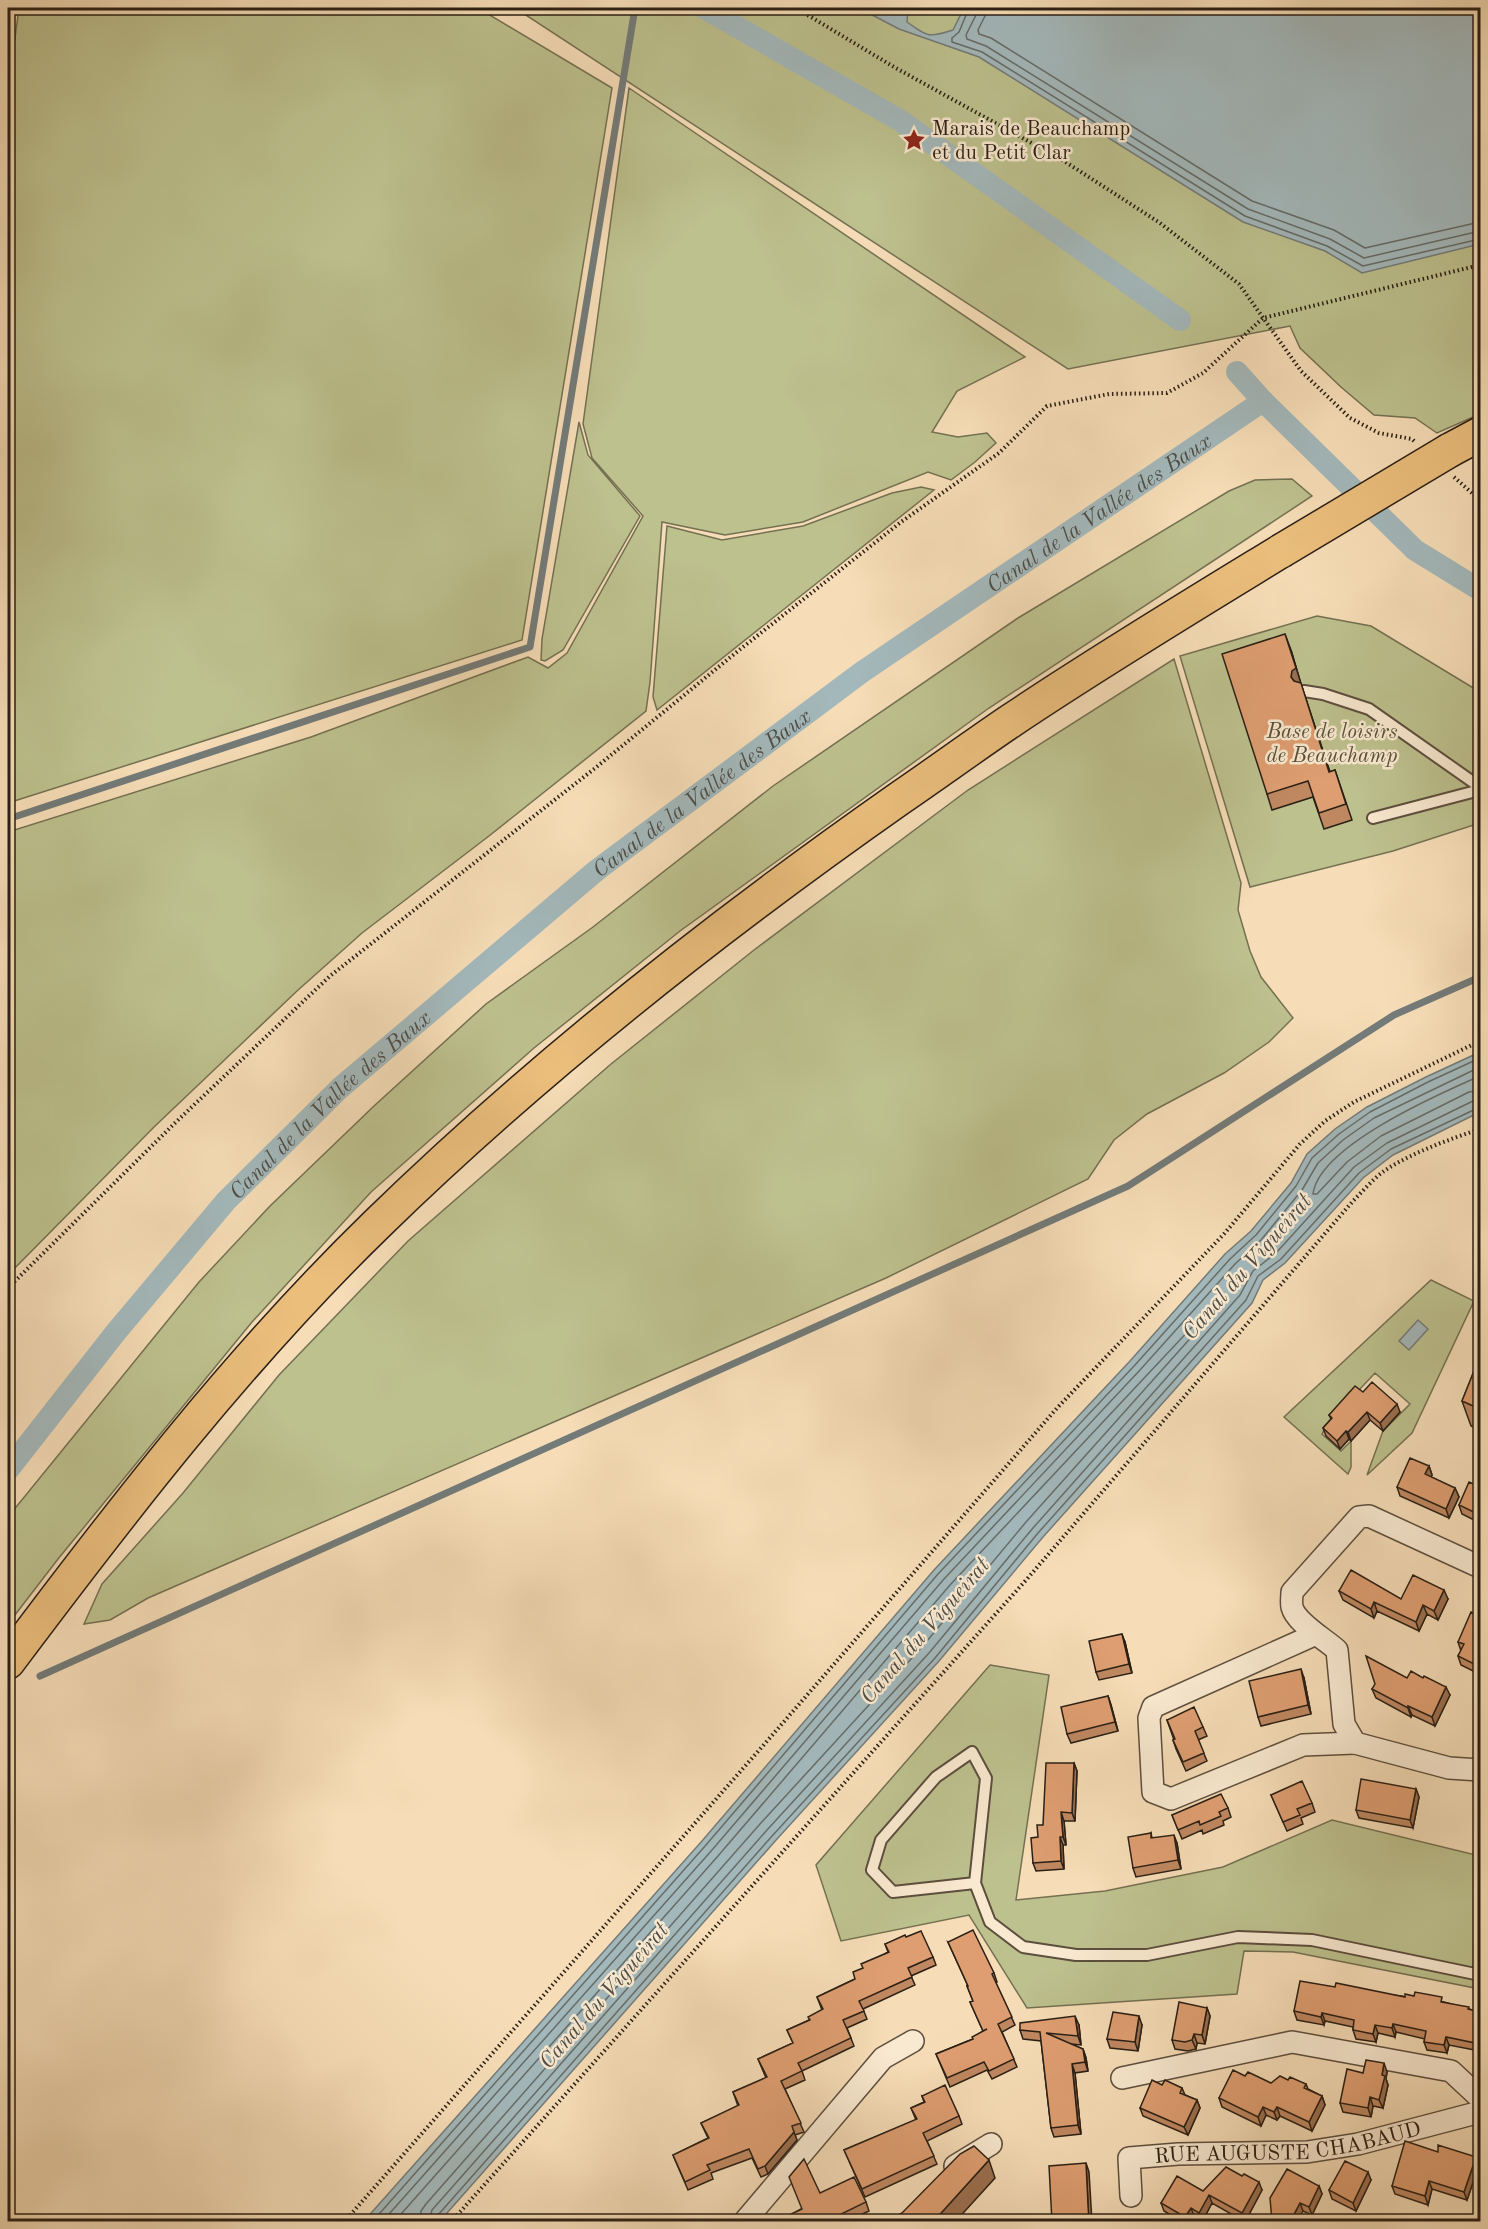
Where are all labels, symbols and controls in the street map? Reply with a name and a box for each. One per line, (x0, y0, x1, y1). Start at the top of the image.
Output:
place label: Marais de Beauchamp et du Petit Clar (932, 119, 1130, 164)
place icon: Marais de Beauchamp et du Petit Clar (901, 127, 927, 153)
water label: Canal de la Vallée des Baux (983, 430, 1216, 598)
water label: Canal de la Vallée des Baux (589, 705, 816, 882)
park label: Base de loisirs de Beauchamp (1265, 722, 1398, 767)
water label: Canal de la Vallée des Baux (226, 1007, 436, 1204)
water label: Canal du Vigueirat (1179, 1190, 1317, 1344)
water label: Canal du Vigueirat (857, 1554, 995, 1708)
water label: Canal du Vigueirat (536, 1919, 674, 2073)
street label: RUE AUGUSTE CHABAUD (1154, 2119, 1423, 2168)

